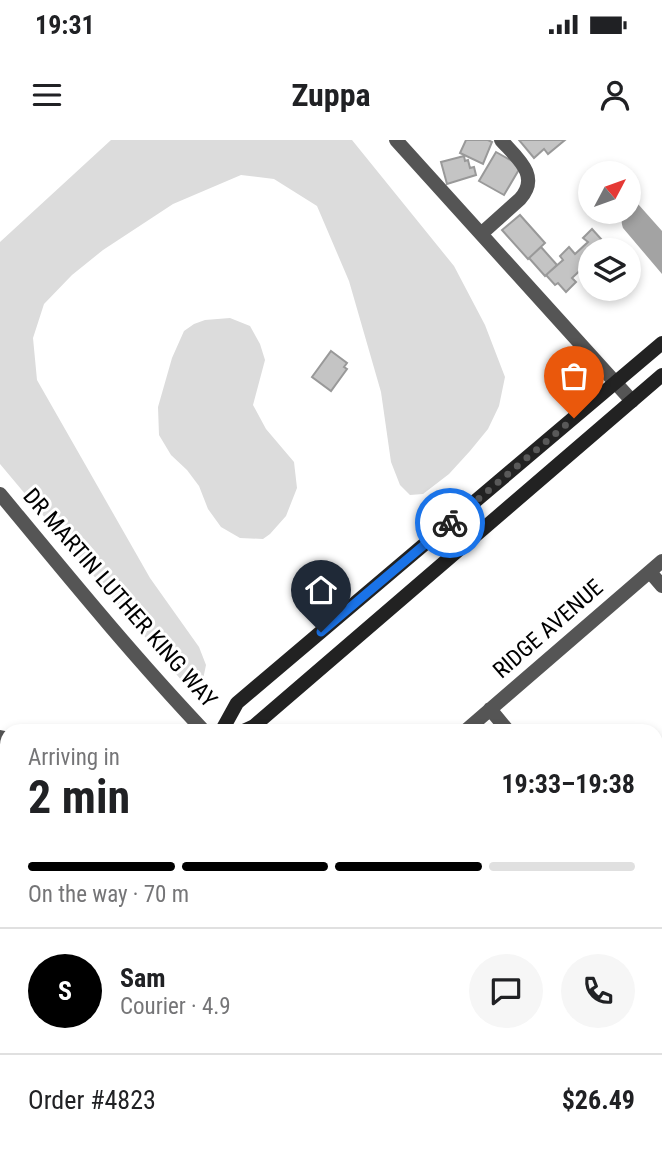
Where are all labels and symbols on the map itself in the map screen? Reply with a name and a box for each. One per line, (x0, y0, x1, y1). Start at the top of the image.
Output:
north arrow (578, 161, 640, 224)
pin (544, 346, 604, 418)
street label: DR MARTIN LUTHER KING WAY (18, 483, 222, 713)
courier (415, 488, 485, 558)
pin (291, 560, 351, 632)
street label: RIDGE AVENUE (488, 574, 608, 684)

